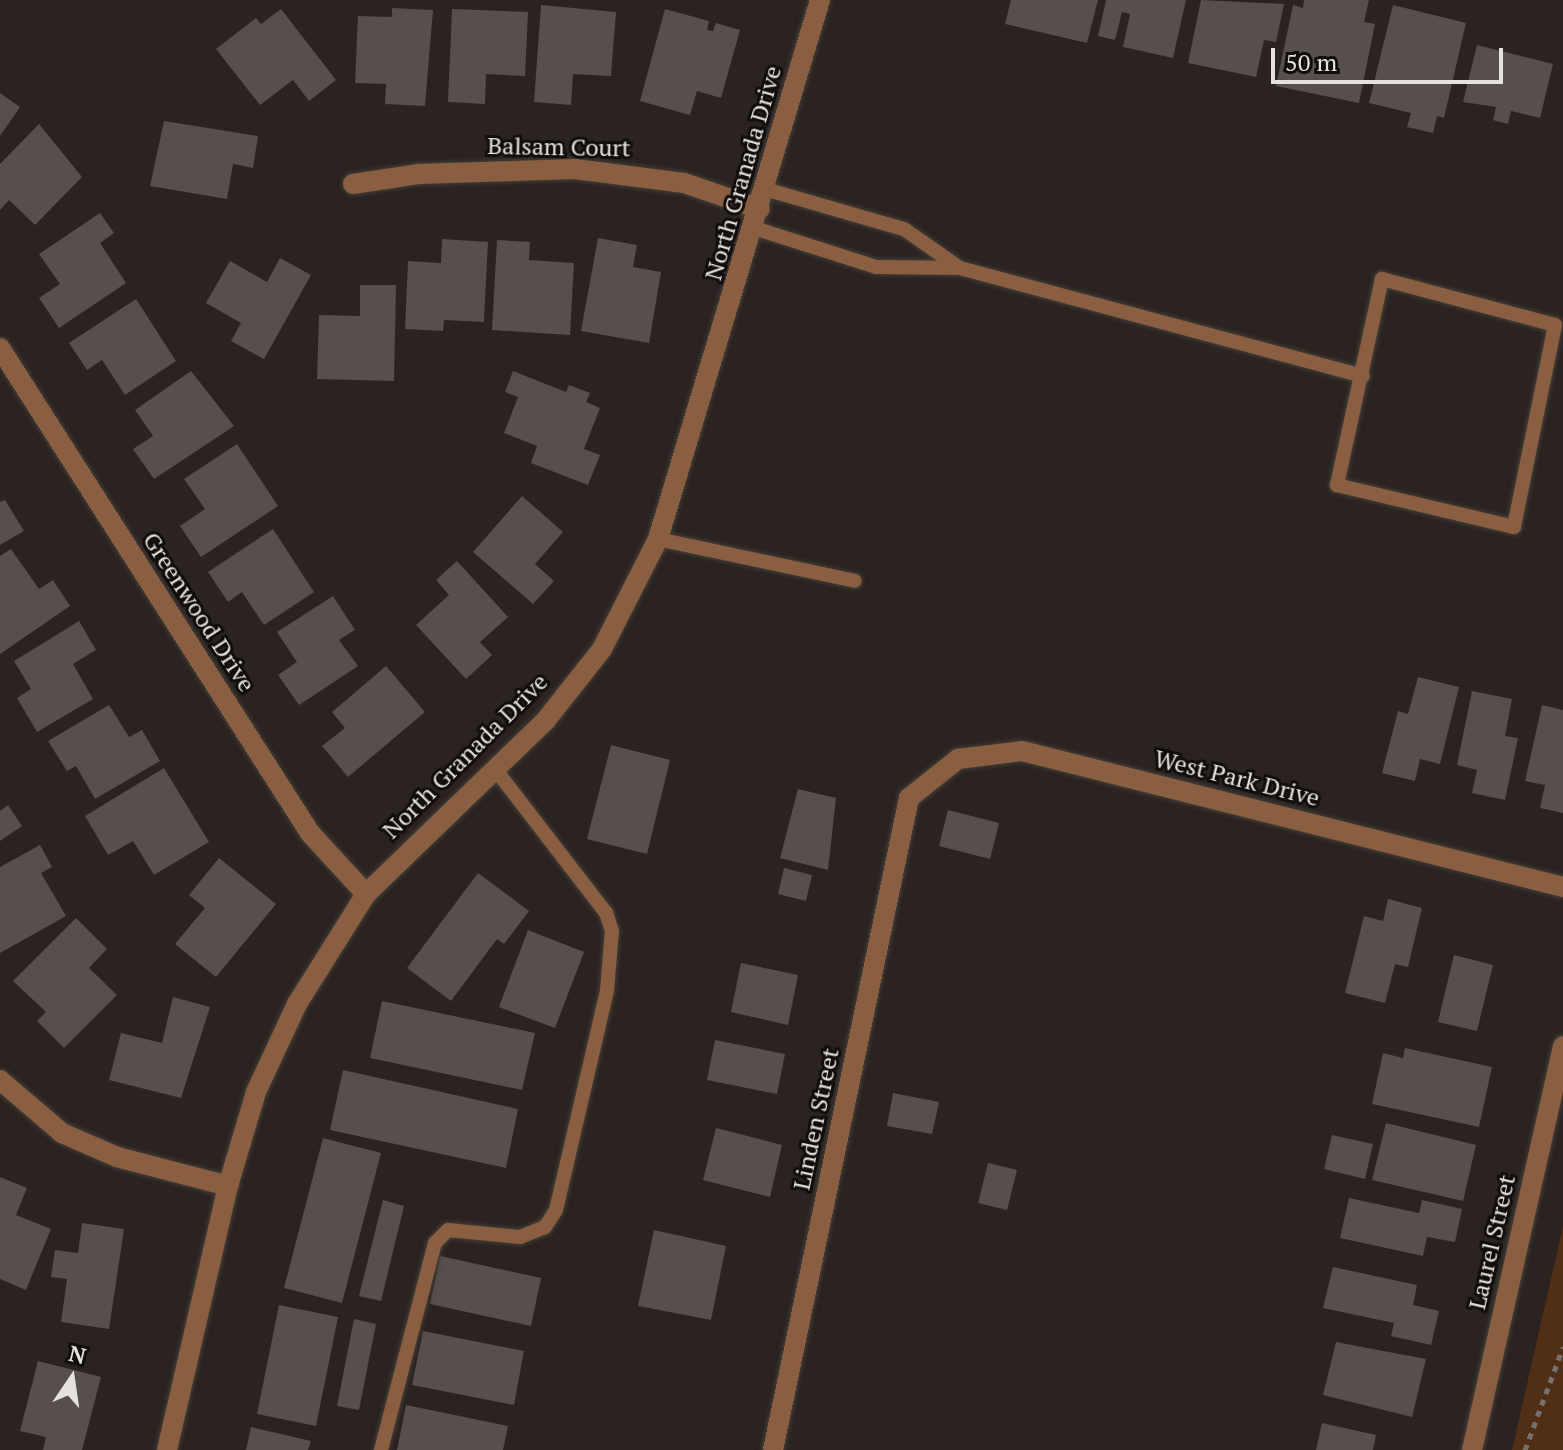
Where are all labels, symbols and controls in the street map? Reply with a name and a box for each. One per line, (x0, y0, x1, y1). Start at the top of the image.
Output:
scale bar (1275, 32, 1507, 82)
text: 50 m (1285, 46, 1337, 78)
street label: North Granada Drive (699, 63, 787, 283)
street label: Balsam Court (487, 131, 631, 163)
street label: Greenwood Drive (137, 527, 261, 697)
street label: North Granada Drive (376, 667, 554, 845)
street label: West Park Drive (1151, 744, 1323, 812)
street label: Linden Street (787, 1045, 845, 1193)
street label: Laurel Street (1463, 1172, 1521, 1312)
north arrow (32, 1338, 112, 1418)
text: N (66, 1338, 89, 1370)

